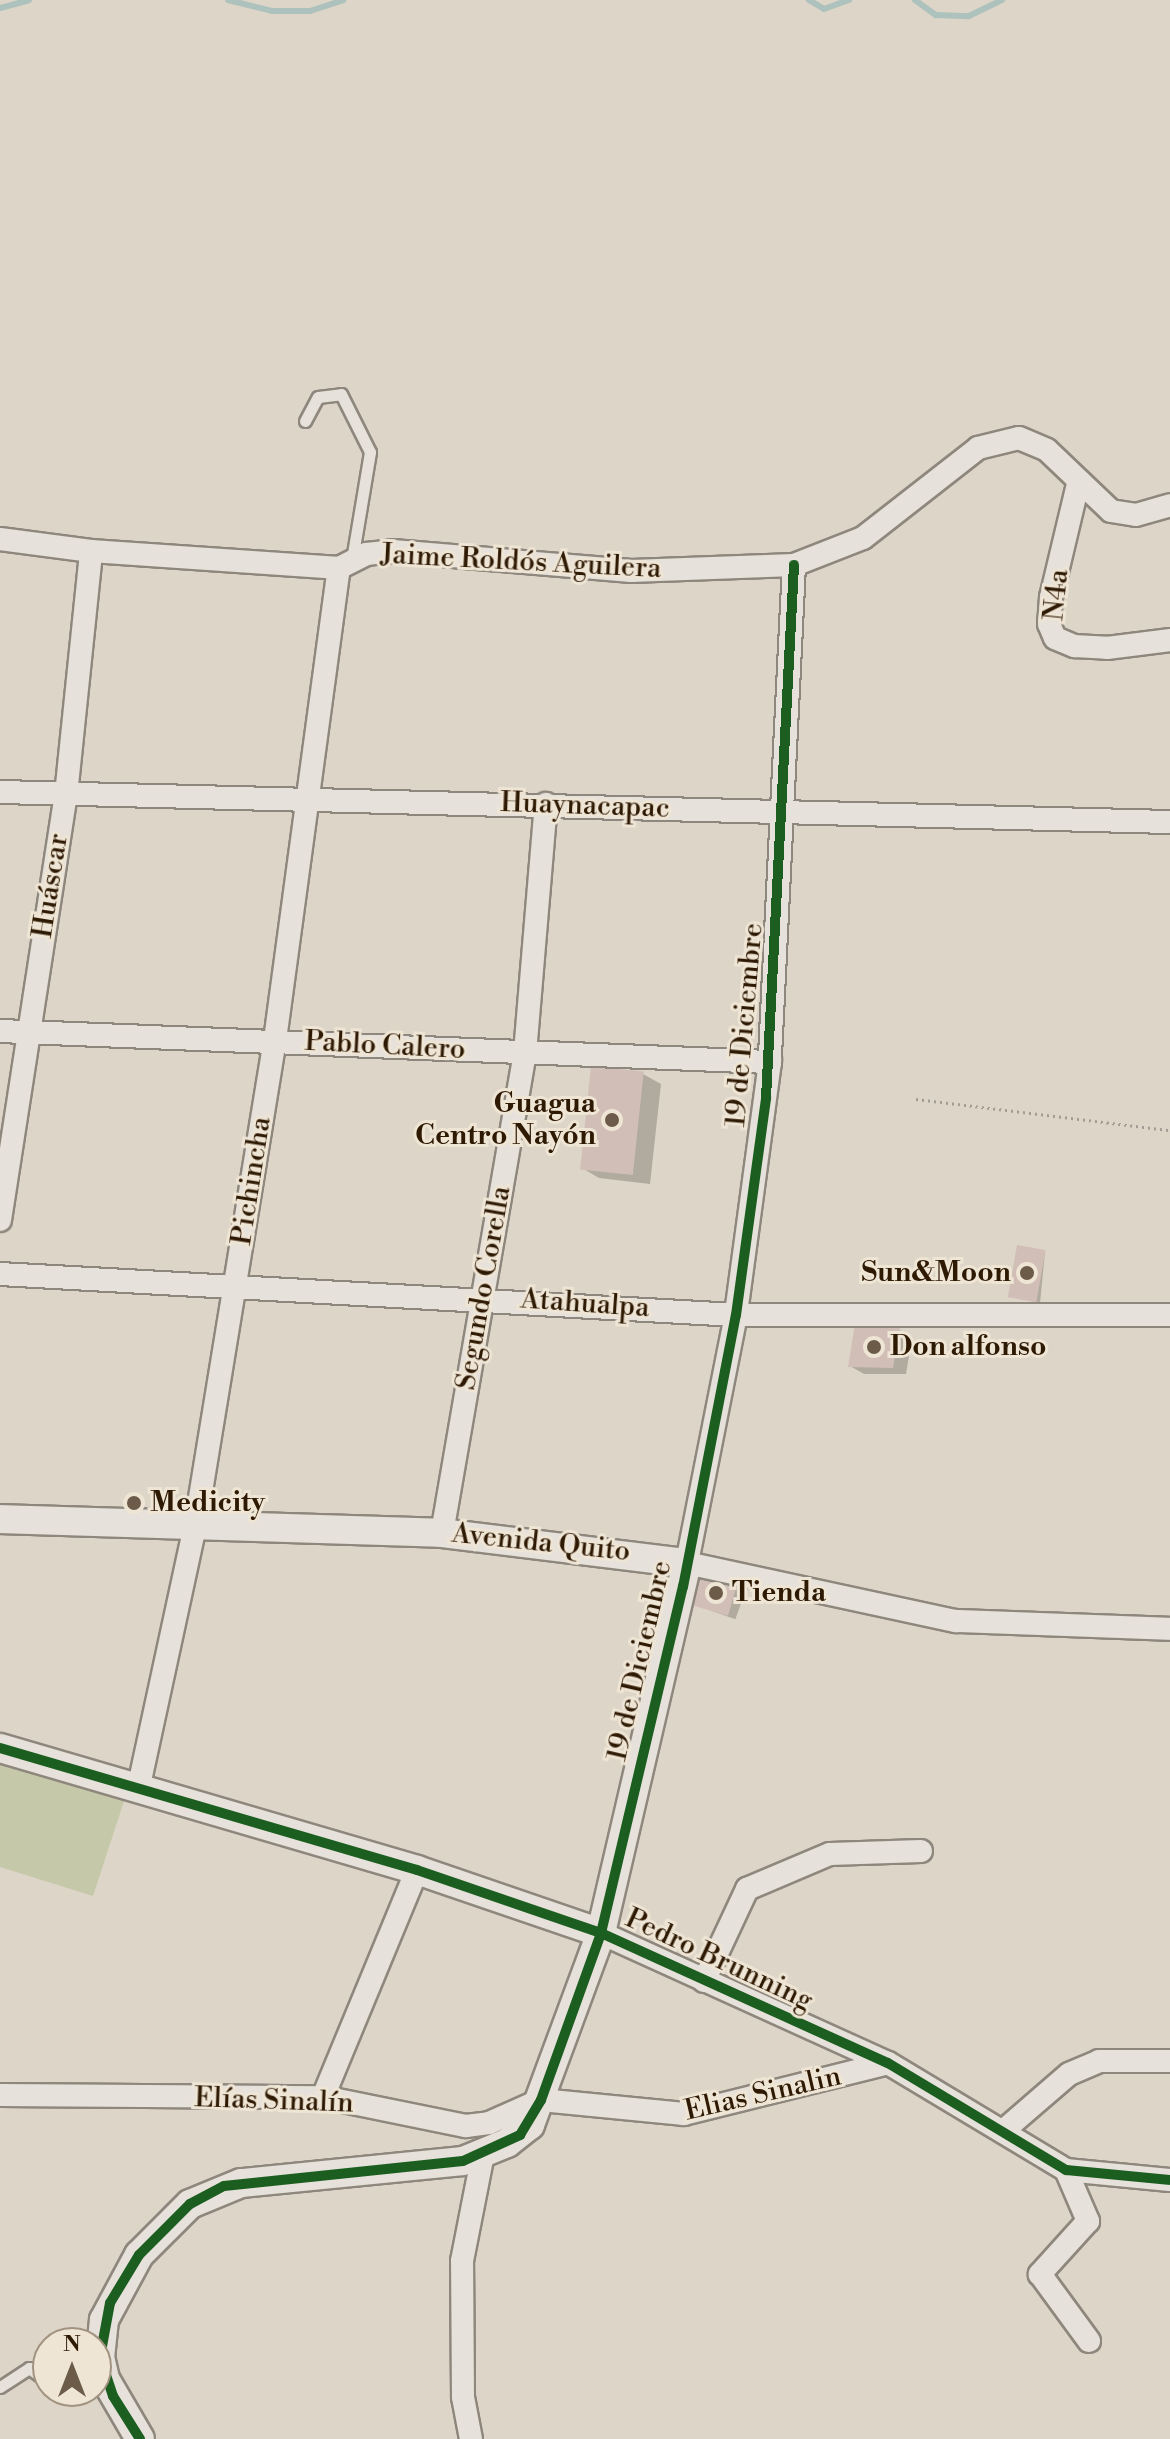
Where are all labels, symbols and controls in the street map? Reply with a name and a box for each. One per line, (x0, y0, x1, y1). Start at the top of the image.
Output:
street label: Jaime Roldós Aguilera (380, 538, 662, 586)
street label: N4a (1038, 568, 1076, 622)
street label: Huaynacapac (500, 786, 670, 826)
street label: Huáscar (26, 831, 76, 941)
street label: 19 de Diciembre (719, 922, 771, 1128)
street label: Pablo Calero (304, 1025, 466, 1067)
place label: Guagua Centro Nayón (415, 1087, 596, 1153)
marker: Guagua Centro Nayón (603, 1111, 621, 1129)
street label: Pichincha (225, 1114, 279, 1248)
street label: Segundo Corella (450, 1183, 518, 1393)
place label: Sun&Moon (861, 1256, 1011, 1290)
marker: Sun&Moon (1018, 1264, 1036, 1282)
street label: Atahualpa (519, 1283, 651, 1325)
place label: Don alfonso (890, 1330, 1047, 1364)
marker: Don alfonso (865, 1338, 883, 1356)
place label: Medicity (150, 1486, 265, 1520)
marker: Medicity (125, 1494, 143, 1512)
street label: Avenida Quito (450, 1517, 632, 1569)
street label: 19 de Diciembre (601, 1558, 679, 1764)
place label: Tienda (732, 1576, 826, 1610)
marker: Tienda (707, 1584, 725, 1602)
street label: Pedro Brunning (620, 1902, 818, 2018)
street label: Elias Sinalin (682, 2060, 844, 2128)
street label: Elías Sinalín (194, 2081, 354, 2121)
north arrow (32, 2327, 112, 2407)
text: N (63, 2331, 81, 2358)

